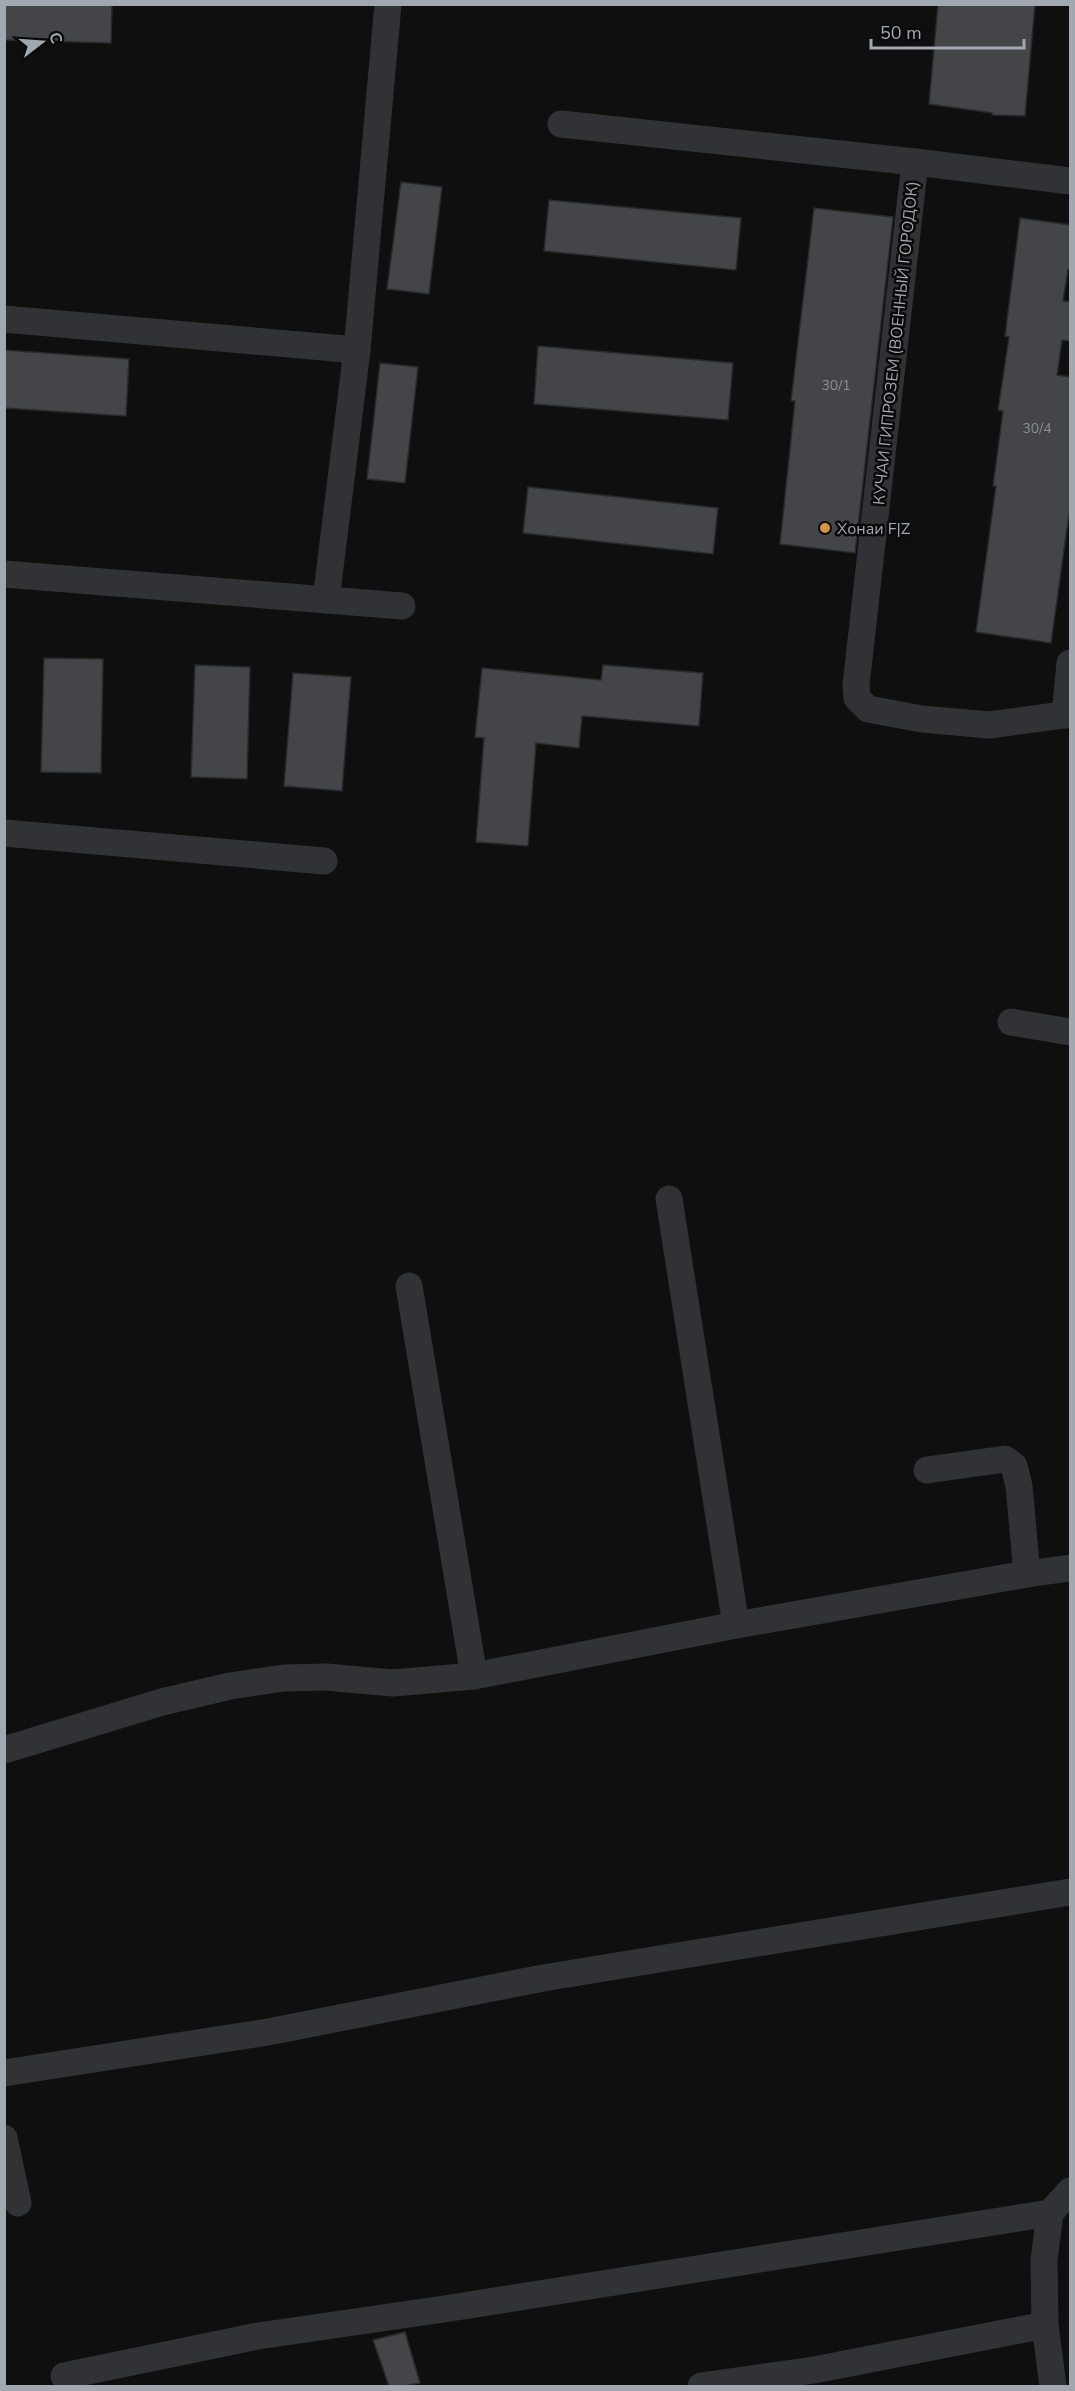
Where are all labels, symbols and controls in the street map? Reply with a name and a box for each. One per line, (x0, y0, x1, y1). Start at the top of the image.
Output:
north arrow (12, 12, 72, 72)
scale bar (871, 12, 1024, 50)
text: 50 m (880, 21, 922, 45)
text: С (43, 29, 68, 46)
street label: КУЧАИ ГИПРОЗЕМ (ВОЕННЫЙ ГОРОДОК) (868, 180, 924, 506)
house number: 30/1 (821, 376, 851, 395)
house number: 30/4 (1022, 419, 1052, 438)
place label: Хонаи F|Z (837, 518, 911, 540)
marker: Хонаи F|Z (818, 521, 832, 535)

